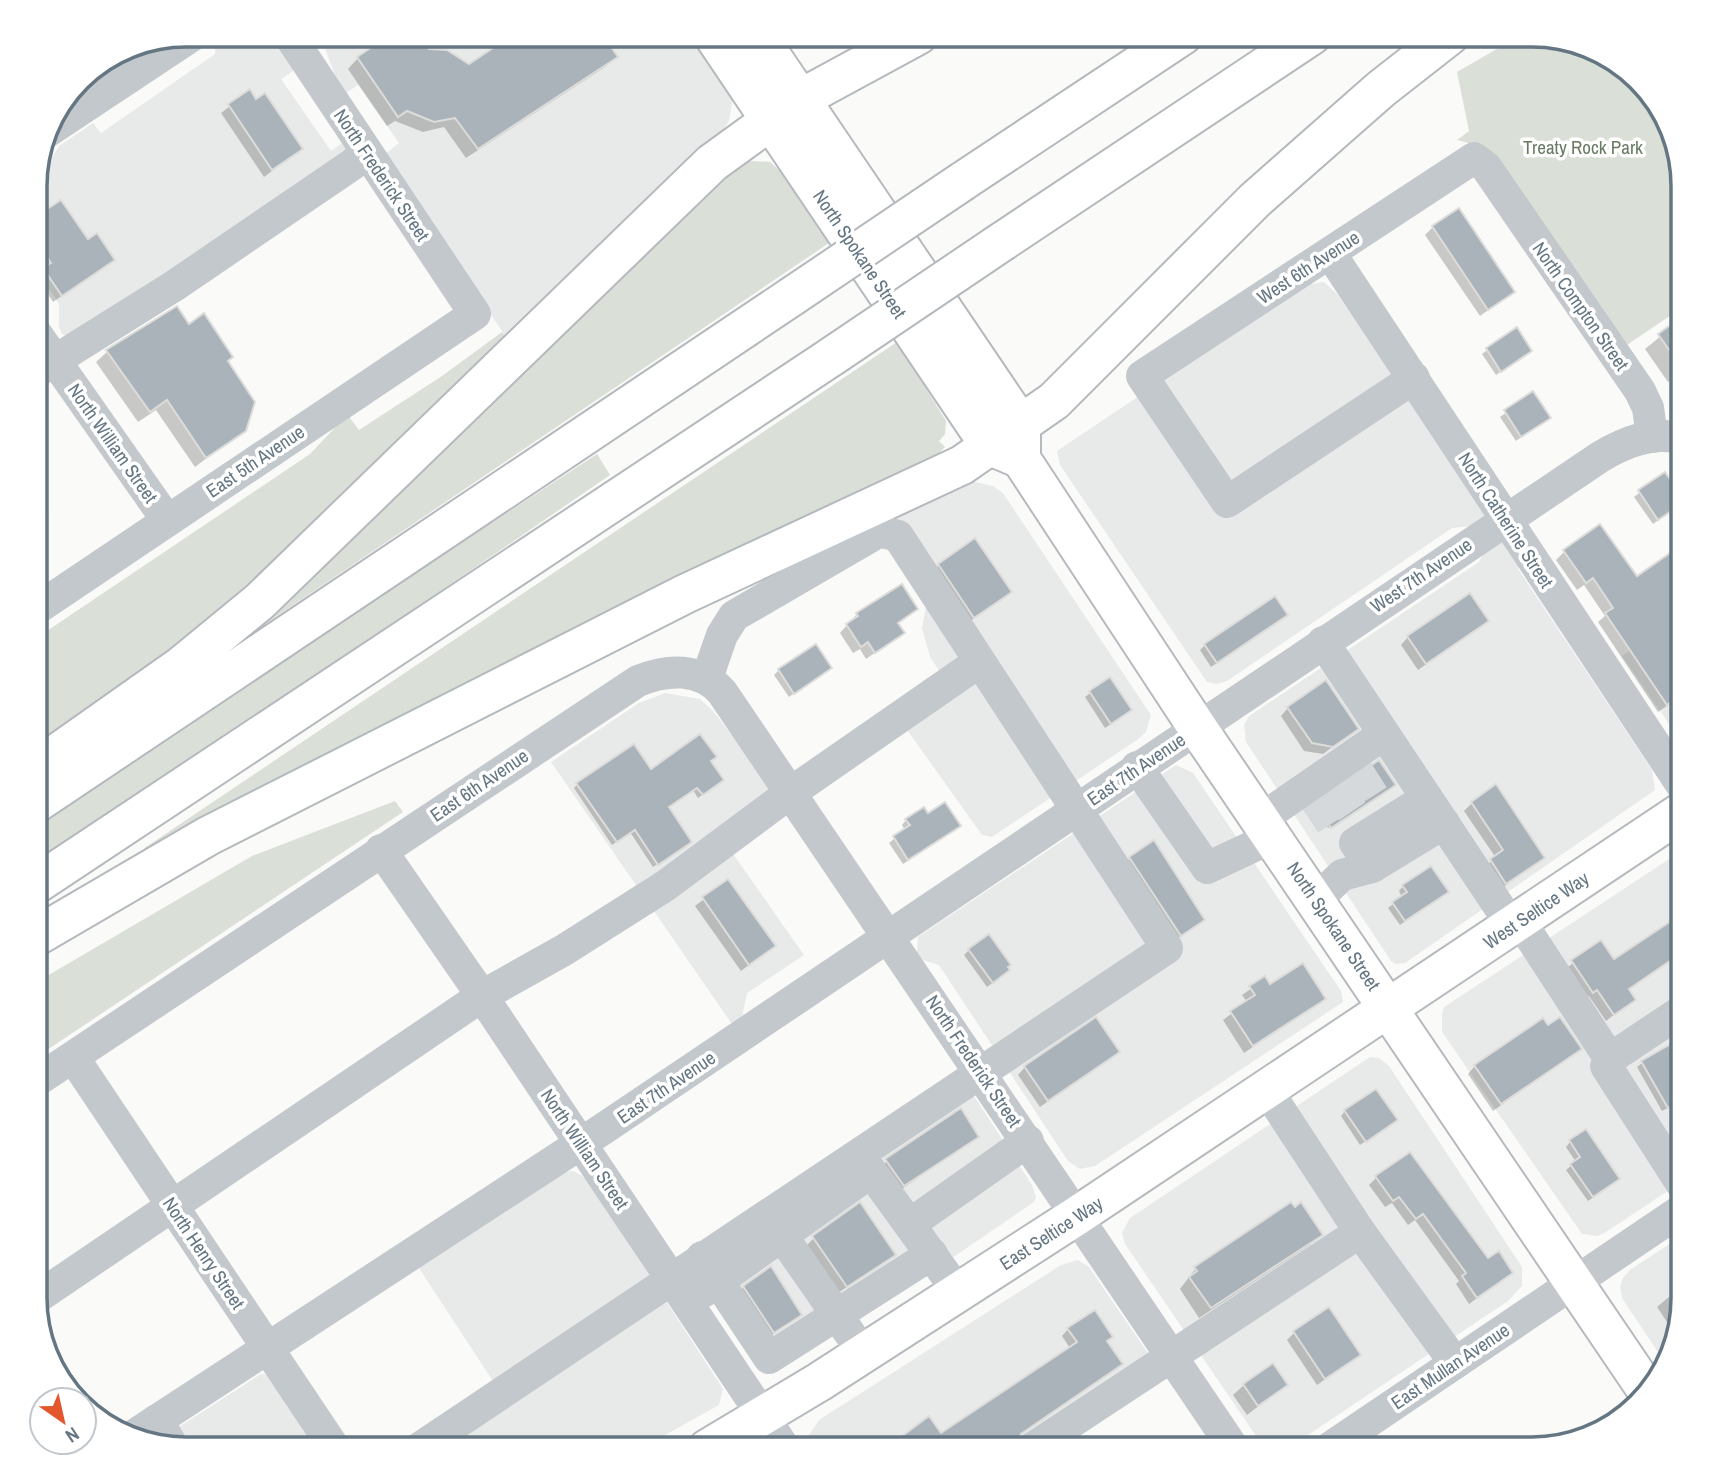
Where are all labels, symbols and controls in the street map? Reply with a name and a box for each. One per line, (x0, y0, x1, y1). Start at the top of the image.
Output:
street label: North Frederick Street (328, 104, 436, 247)
park label: Treaty Rock Park (1523, 134, 1643, 160)
street label: North Spokane Street (807, 185, 913, 324)
street label: West 6th Avenue (1252, 224, 1364, 310)
street label: North Compton Street (1527, 236, 1635, 376)
street label: North William Street (62, 378, 164, 508)
street label: East 5th Avenue (201, 419, 309, 503)
street label: North Catherine Street (1452, 447, 1560, 593)
street label: West 7th Avenue (1365, 531, 1477, 619)
street label: East 7th Avenue (1082, 727, 1190, 811)
street label: East 6th Avenue (425, 743, 533, 827)
street label: North Spokane Street (1281, 857, 1387, 996)
street label: West Seltice Way (1478, 865, 1594, 955)
street label: North Frederick Street (920, 990, 1028, 1133)
street label: East 7th Avenue (612, 1045, 720, 1129)
street label: North William Street (535, 1084, 635, 1215)
street label: East Seltice Way (994, 1190, 1108, 1276)
street label: North Henry Street (157, 1192, 251, 1315)
street label: East Mullan Avenue (1386, 1317, 1514, 1415)
north arrow (28, 1386, 98, 1456)
text: N (61, 1421, 84, 1449)

